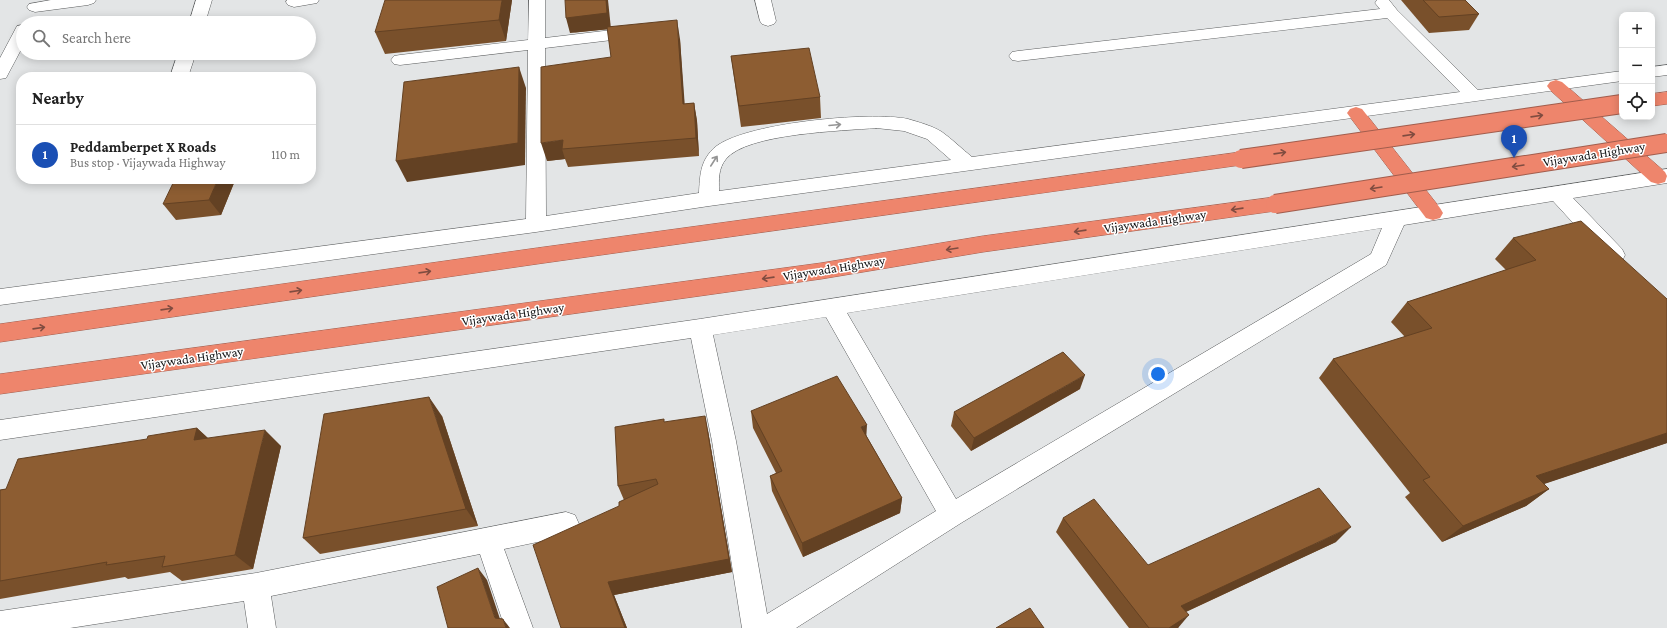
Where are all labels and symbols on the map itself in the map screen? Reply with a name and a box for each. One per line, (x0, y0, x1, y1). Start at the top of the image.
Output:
one-way arrow (1530, 112, 1543, 120)
one-way arrow (828, 121, 841, 128)
pin: 1 (1501, 125, 1527, 158)
one-way arrow (1402, 131, 1415, 139)
street label: Vijaywada Highway (1542, 138, 1647, 170)
one-way arrow (1273, 149, 1286, 157)
one-way arrow (710, 156, 719, 167)
one-way arrow (1512, 162, 1525, 170)
one-way arrow (1369, 184, 1382, 192)
one-way arrow (1231, 205, 1244, 213)
street label: Vijaywada Highway (1103, 206, 1208, 237)
one-way arrow (1074, 227, 1087, 235)
one-way arrow (945, 245, 958, 253)
street label: Vijaywada Highway (782, 252, 887, 284)
one-way arrow (418, 268, 431, 276)
one-way arrow (762, 274, 775, 282)
one-way arrow (289, 287, 302, 295)
street label: Vijaywada Highway (461, 299, 566, 330)
one-way arrow (160, 305, 173, 313)
one-way arrow (32, 324, 45, 332)
street label: Vijaywada Highway (140, 343, 245, 374)
your location (1148, 364, 1168, 384)

